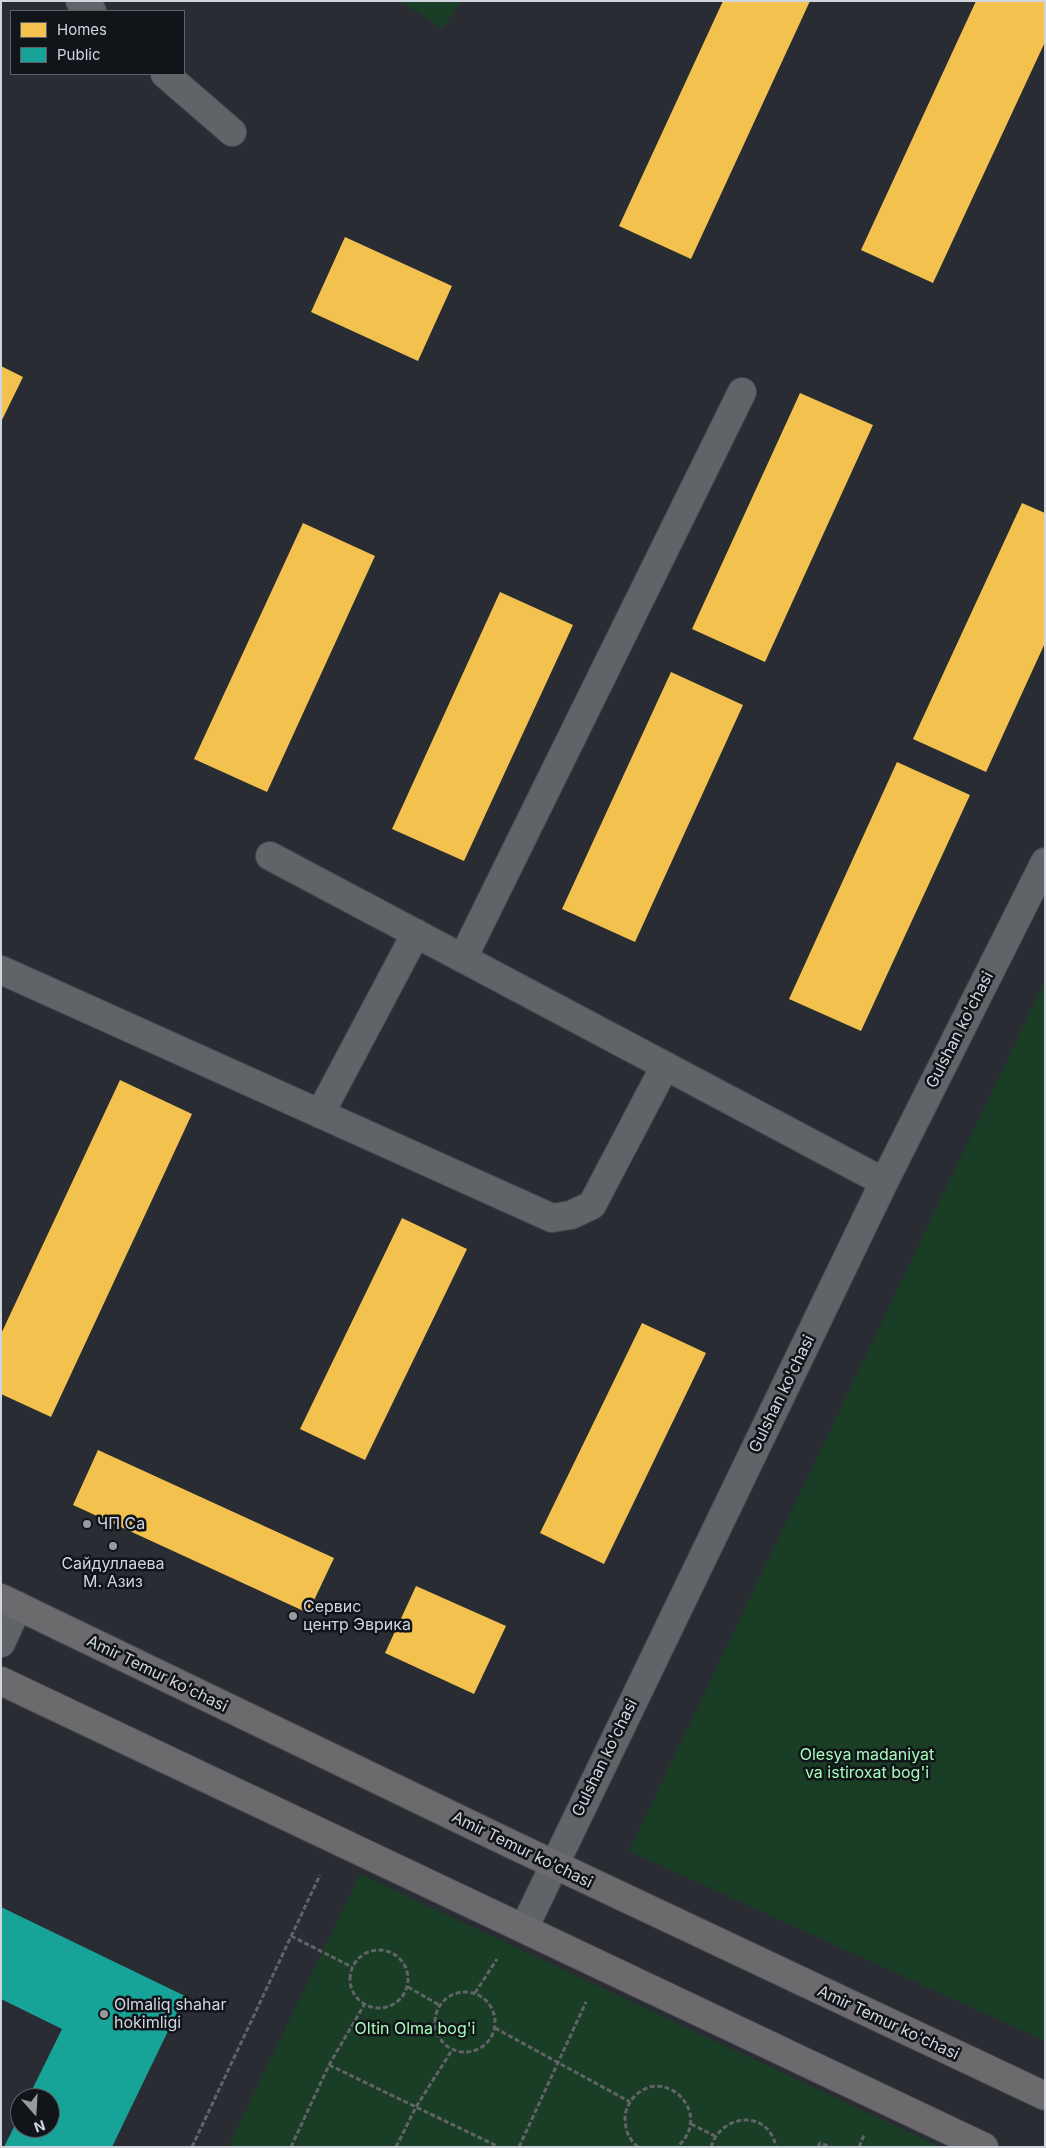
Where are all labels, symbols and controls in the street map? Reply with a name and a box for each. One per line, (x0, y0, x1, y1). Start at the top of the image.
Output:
legend (10, 10, 185, 75)
text: Homes (57, 20, 107, 39)
text: Public (57, 45, 100, 64)
street label: Gulshan ko'chasi (922, 968, 998, 1092)
street label: Gulshan ko'chasi (745, 1332, 819, 1456)
place label: ЧП Са (97, 1514, 145, 1534)
marker: ЧП Са (81, 1518, 93, 1530)
marker: Сайдуллаева М. Азиз (107, 1540, 119, 1552)
place label: Сайдуллаева М. Азиз (61, 1554, 165, 1592)
place label: Сервис центр Эврика (303, 1597, 411, 1635)
marker: Сервис центр Эврика (287, 1610, 299, 1622)
street label: Amir Temur ko'chasi (84, 1632, 230, 1716)
street label: Gulshan ko'chasi (568, 1696, 642, 1820)
park label: Olesya madaniyat va istiroxat bog'i (800, 1745, 934, 1783)
street label: Amir Temur ko'chasi (449, 1808, 595, 1892)
street label: Amir Temur ko'chasi (814, 1982, 962, 2064)
place label: Olmaliq shahar hokimligi (114, 1995, 227, 2033)
marker: Olmaliq shahar hokimligi (98, 2008, 110, 2020)
park label: Oltin Olma bog'i (355, 2019, 475, 2039)
north arrow (10, 2088, 60, 2138)
text: N (32, 2117, 48, 2136)

